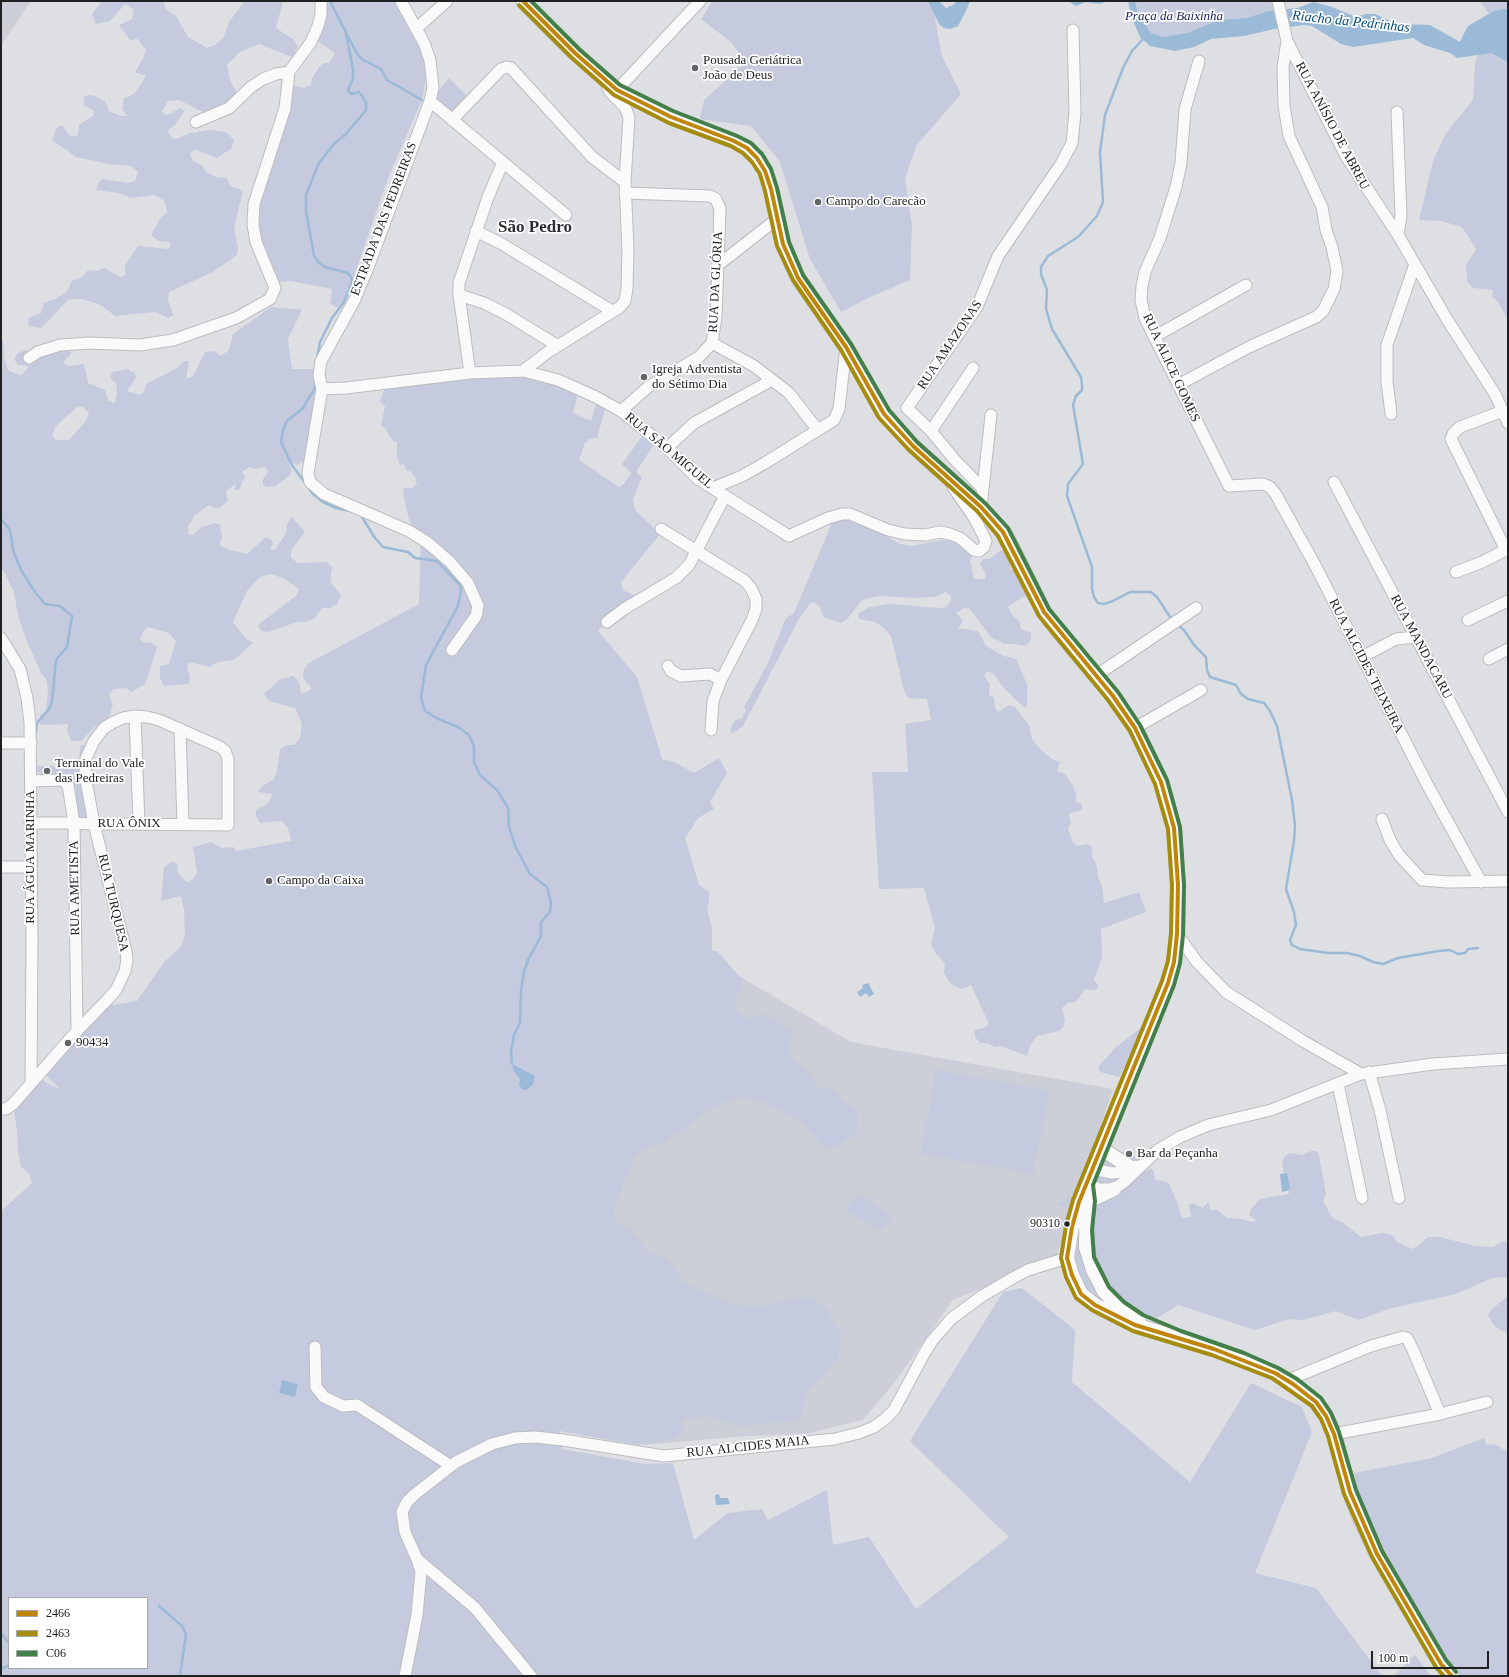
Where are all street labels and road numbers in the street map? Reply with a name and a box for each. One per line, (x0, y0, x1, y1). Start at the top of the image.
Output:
street label: RUA ANÍSIO DE ABREU (1292, 59, 1372, 193)
street label: ESTRADA DAS PEDREIRAS (347, 140, 421, 298)
street label: RUA DA GLÓRIA (706, 231, 726, 333)
street label: RUA AMAZONAS (914, 297, 986, 393)
street label: RUA ALICE GOMES (1139, 311, 1203, 425)
street label: RUA SÃO MIGUEL (622, 410, 716, 492)
street label: RUA MANDACARU (1387, 592, 1455, 702)
street label: RUA ALCIDES TEIXEIRA (1325, 596, 1407, 736)
street label: RUA ÁGUA MARINHA (23, 790, 39, 924)
street label: RUA ÔNIX (97, 816, 161, 832)
street label: RUA AMETISTA (66, 840, 84, 936)
street label: RUA TURQUESA (94, 853, 132, 953)
street label: RUA ALCIDES MAIA (686, 1433, 810, 1461)

